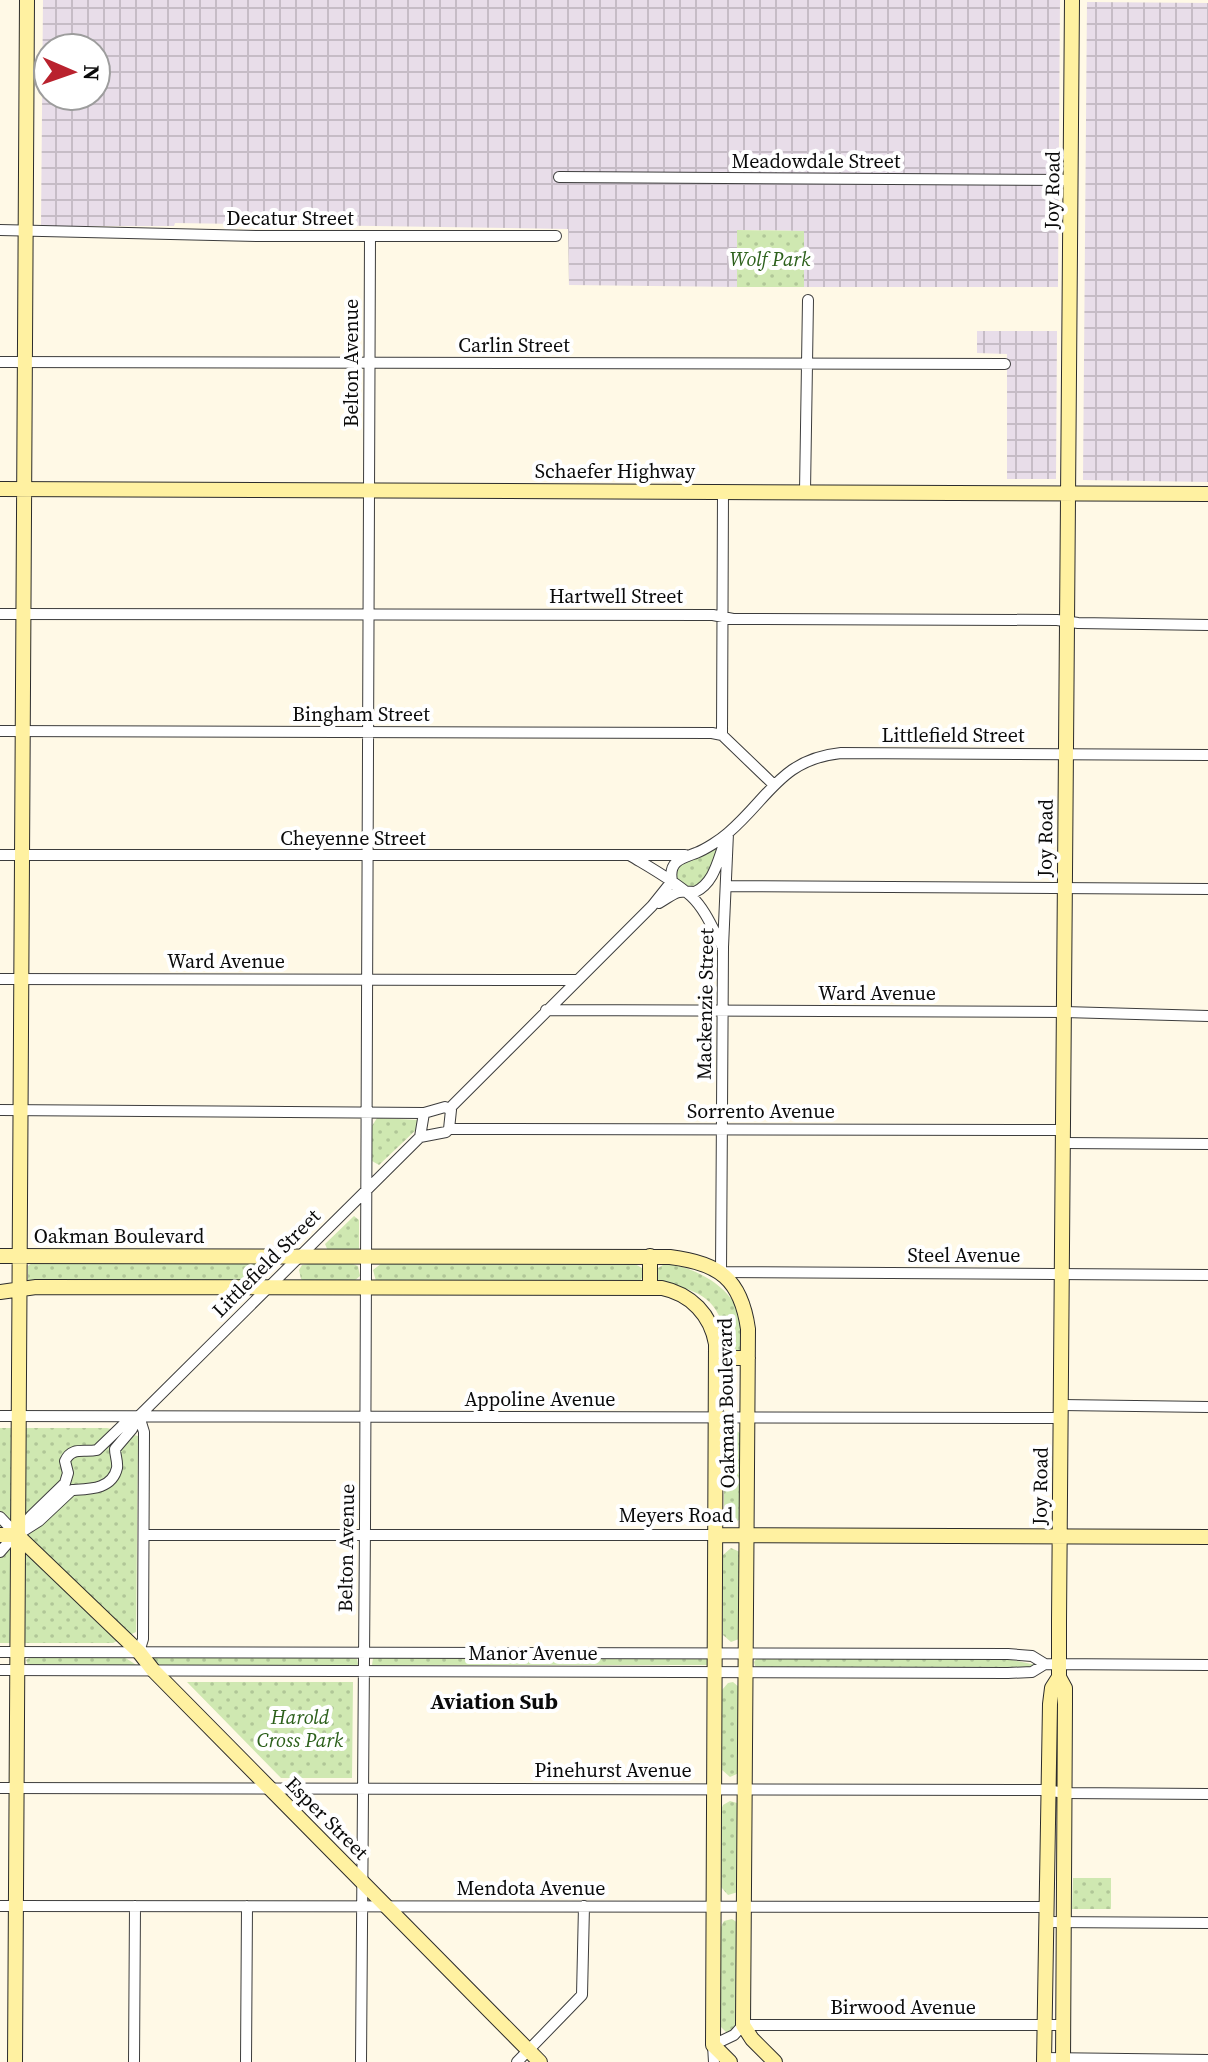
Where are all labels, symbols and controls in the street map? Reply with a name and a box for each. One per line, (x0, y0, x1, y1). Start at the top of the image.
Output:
north arrow (32, 32, 112, 112)
text: N (77, 64, 107, 81)
street label: Meadowdale Street (732, 147, 901, 175)
street label: Joy Road (1037, 150, 1067, 230)
street label: Decatur Street (226, 204, 354, 232)
park label: Wolf Park (730, 245, 811, 273)
street label: Belton Avenue (337, 299, 365, 427)
street label: Carlin Street (458, 331, 570, 359)
street label: Schaefer Highway (535, 457, 696, 485)
street label: Hartwell Street (549, 582, 684, 610)
street label: Bingham Street (292, 700, 430, 728)
street label: Littlefield Street (882, 721, 1025, 749)
street label: Joy Road (1030, 798, 1060, 878)
street label: Cheyenne Street (280, 824, 426, 852)
street label: Mackenzie Street (690, 927, 720, 1080)
street label: Ward Avenue (167, 947, 285, 975)
street label: Ward Avenue (818, 979, 936, 1007)
street label: Sorrento Avenue (687, 1097, 835, 1125)
street label: Littlefield Street (206, 1202, 327, 1323)
street label: Oakman Boulevard (34, 1222, 205, 1250)
street label: Steel Avenue (907, 1241, 1021, 1269)
street label: Oakman Boulevard (711, 1317, 741, 1489)
street label: Appoline Avenue (464, 1385, 616, 1413)
street label: Joy Road (1025, 1446, 1055, 1526)
street label: Belton Avenue (331, 1484, 361, 1612)
street label: Meyers Road (619, 1501, 734, 1529)
street label: Manor Avenue (468, 1639, 598, 1667)
district label: Aviation Sub (430, 1686, 558, 1716)
park label: Harold Cross Park (257, 1703, 344, 1754)
street label: Pinehurst Avenue (534, 1756, 692, 1784)
street label: Esper Street (279, 1770, 375, 1866)
street label: Mendota Avenue (456, 1874, 606, 1902)
street label: Birwood Avenue (830, 1993, 976, 2021)

